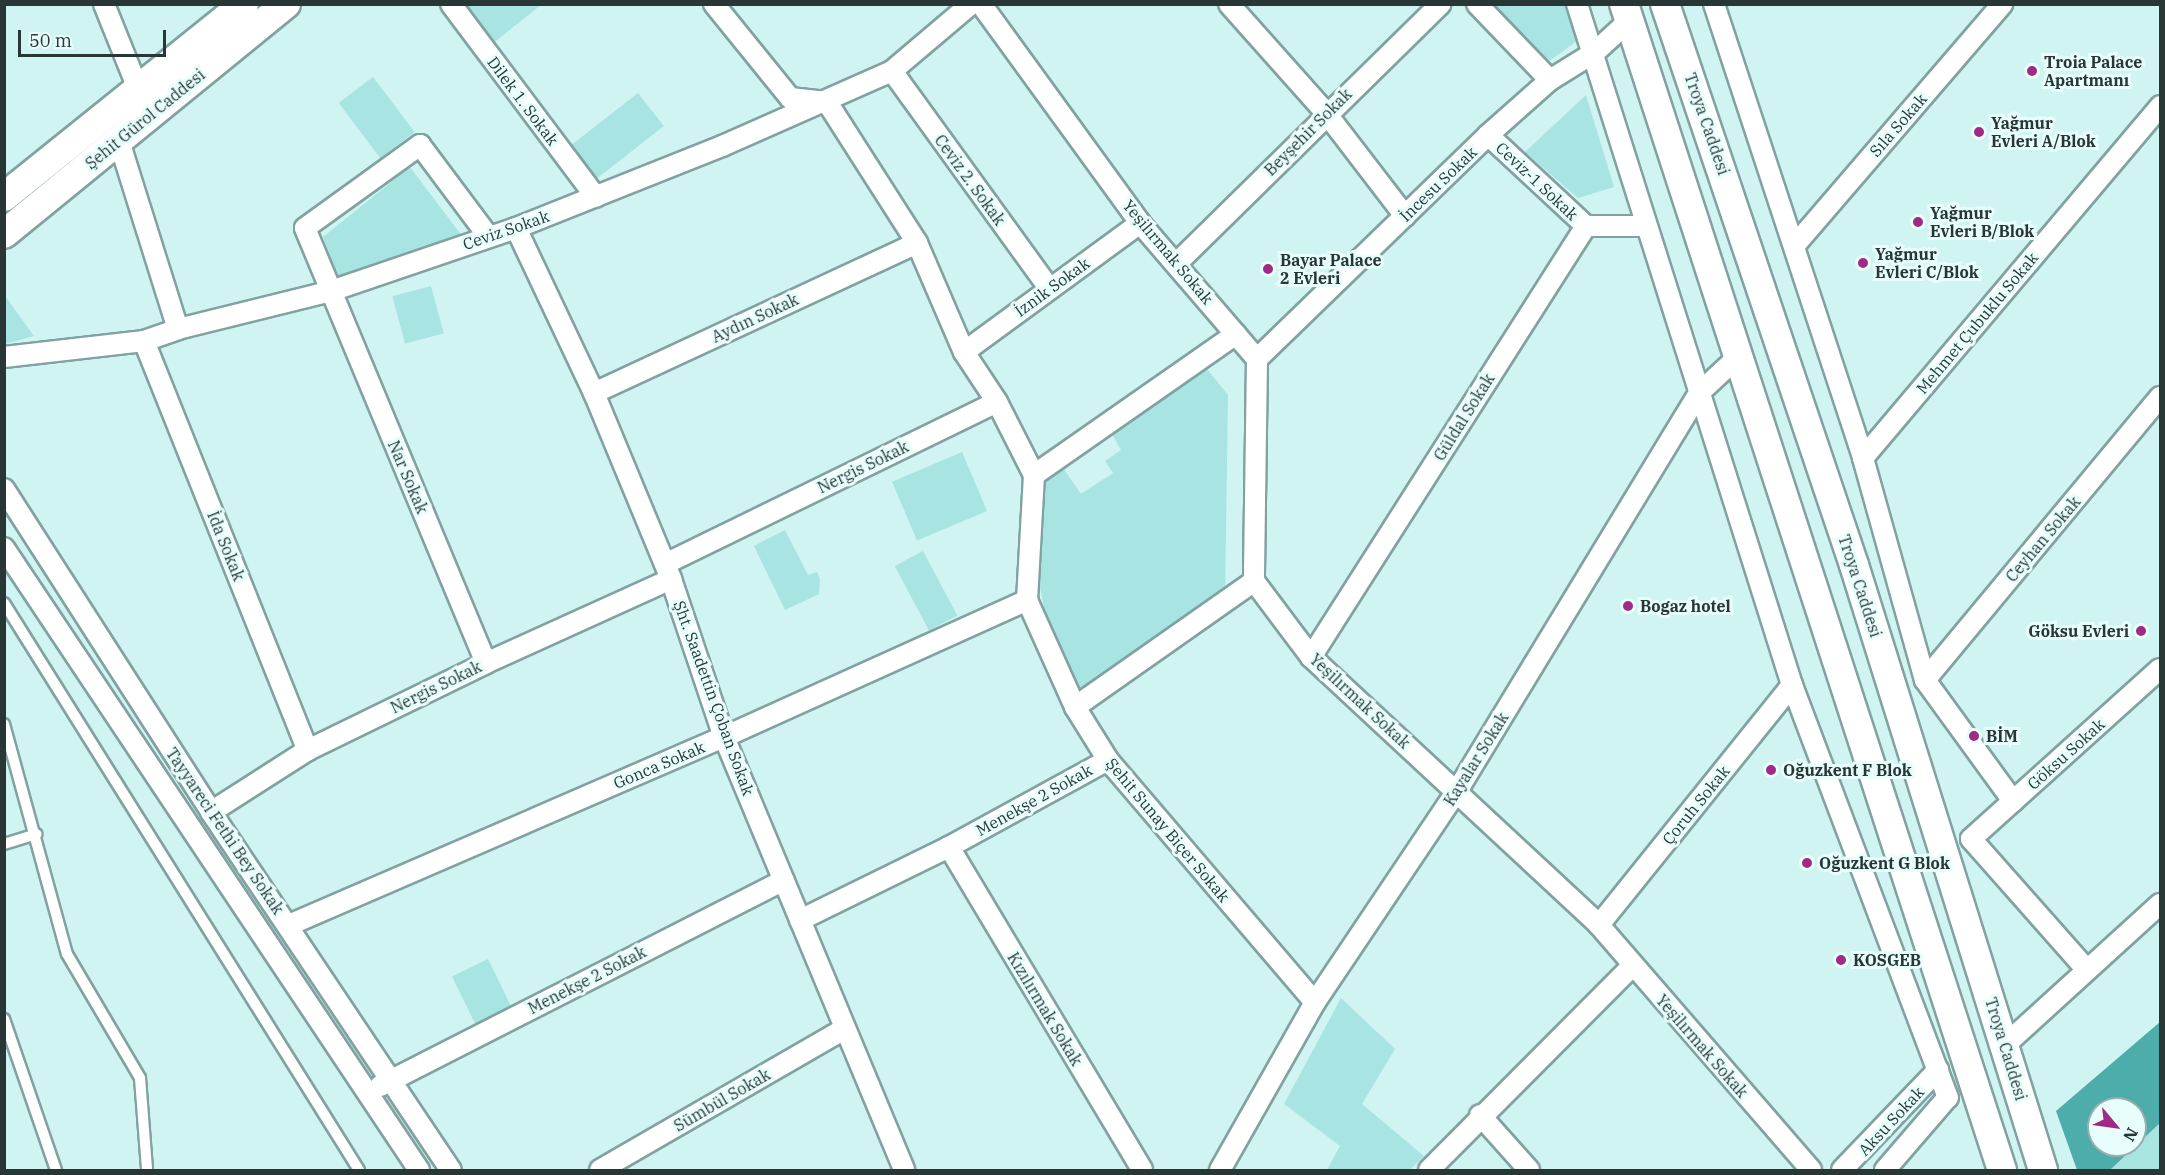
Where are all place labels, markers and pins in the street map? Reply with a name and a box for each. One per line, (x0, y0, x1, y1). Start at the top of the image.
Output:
place label: Troia Palace Apartmanı (2044, 52, 2142, 90)
marker: Troia Palace Apartmanı (2025, 64, 2039, 78)
place label: Yağmur Evleri A/Blok (1991, 113, 2096, 151)
marker: Yağmur Evleri A/Blok (1972, 125, 1986, 139)
place label: Yağmur Evleri B/Blok (1930, 203, 2034, 241)
marker: Yağmur Evleri B/Blok (1911, 215, 1925, 229)
place label: Yağmur Evleri C/Blok (1875, 244, 1979, 282)
place label: Bayar Palace 2 Evleri (1280, 250, 1382, 288)
marker: Yağmur Evleri C/Blok (1856, 256, 1870, 270)
marker: Bayar Palace 2 Evleri (1261, 262, 1275, 276)
place label: Bogaz hotel (1640, 596, 1731, 616)
marker: Bogaz hotel (1621, 599, 1635, 613)
place label: Göksu Evleri (2028, 621, 2129, 641)
marker: Göksu Evleri (2134, 624, 2148, 638)
place label: BİM (1986, 726, 2018, 746)
marker: BİM (1967, 729, 1981, 743)
place label: Oğuzkent F Blok (1783, 760, 1912, 780)
marker: Oğuzkent F Blok (1764, 763, 1778, 777)
place label: Oğuzkent G Blok (1819, 853, 1950, 873)
marker: Oğuzkent G Blok (1800, 856, 1814, 870)
place label: KOSGEB (1853, 950, 1921, 970)
marker: KOSGEB (1834, 953, 1848, 967)

